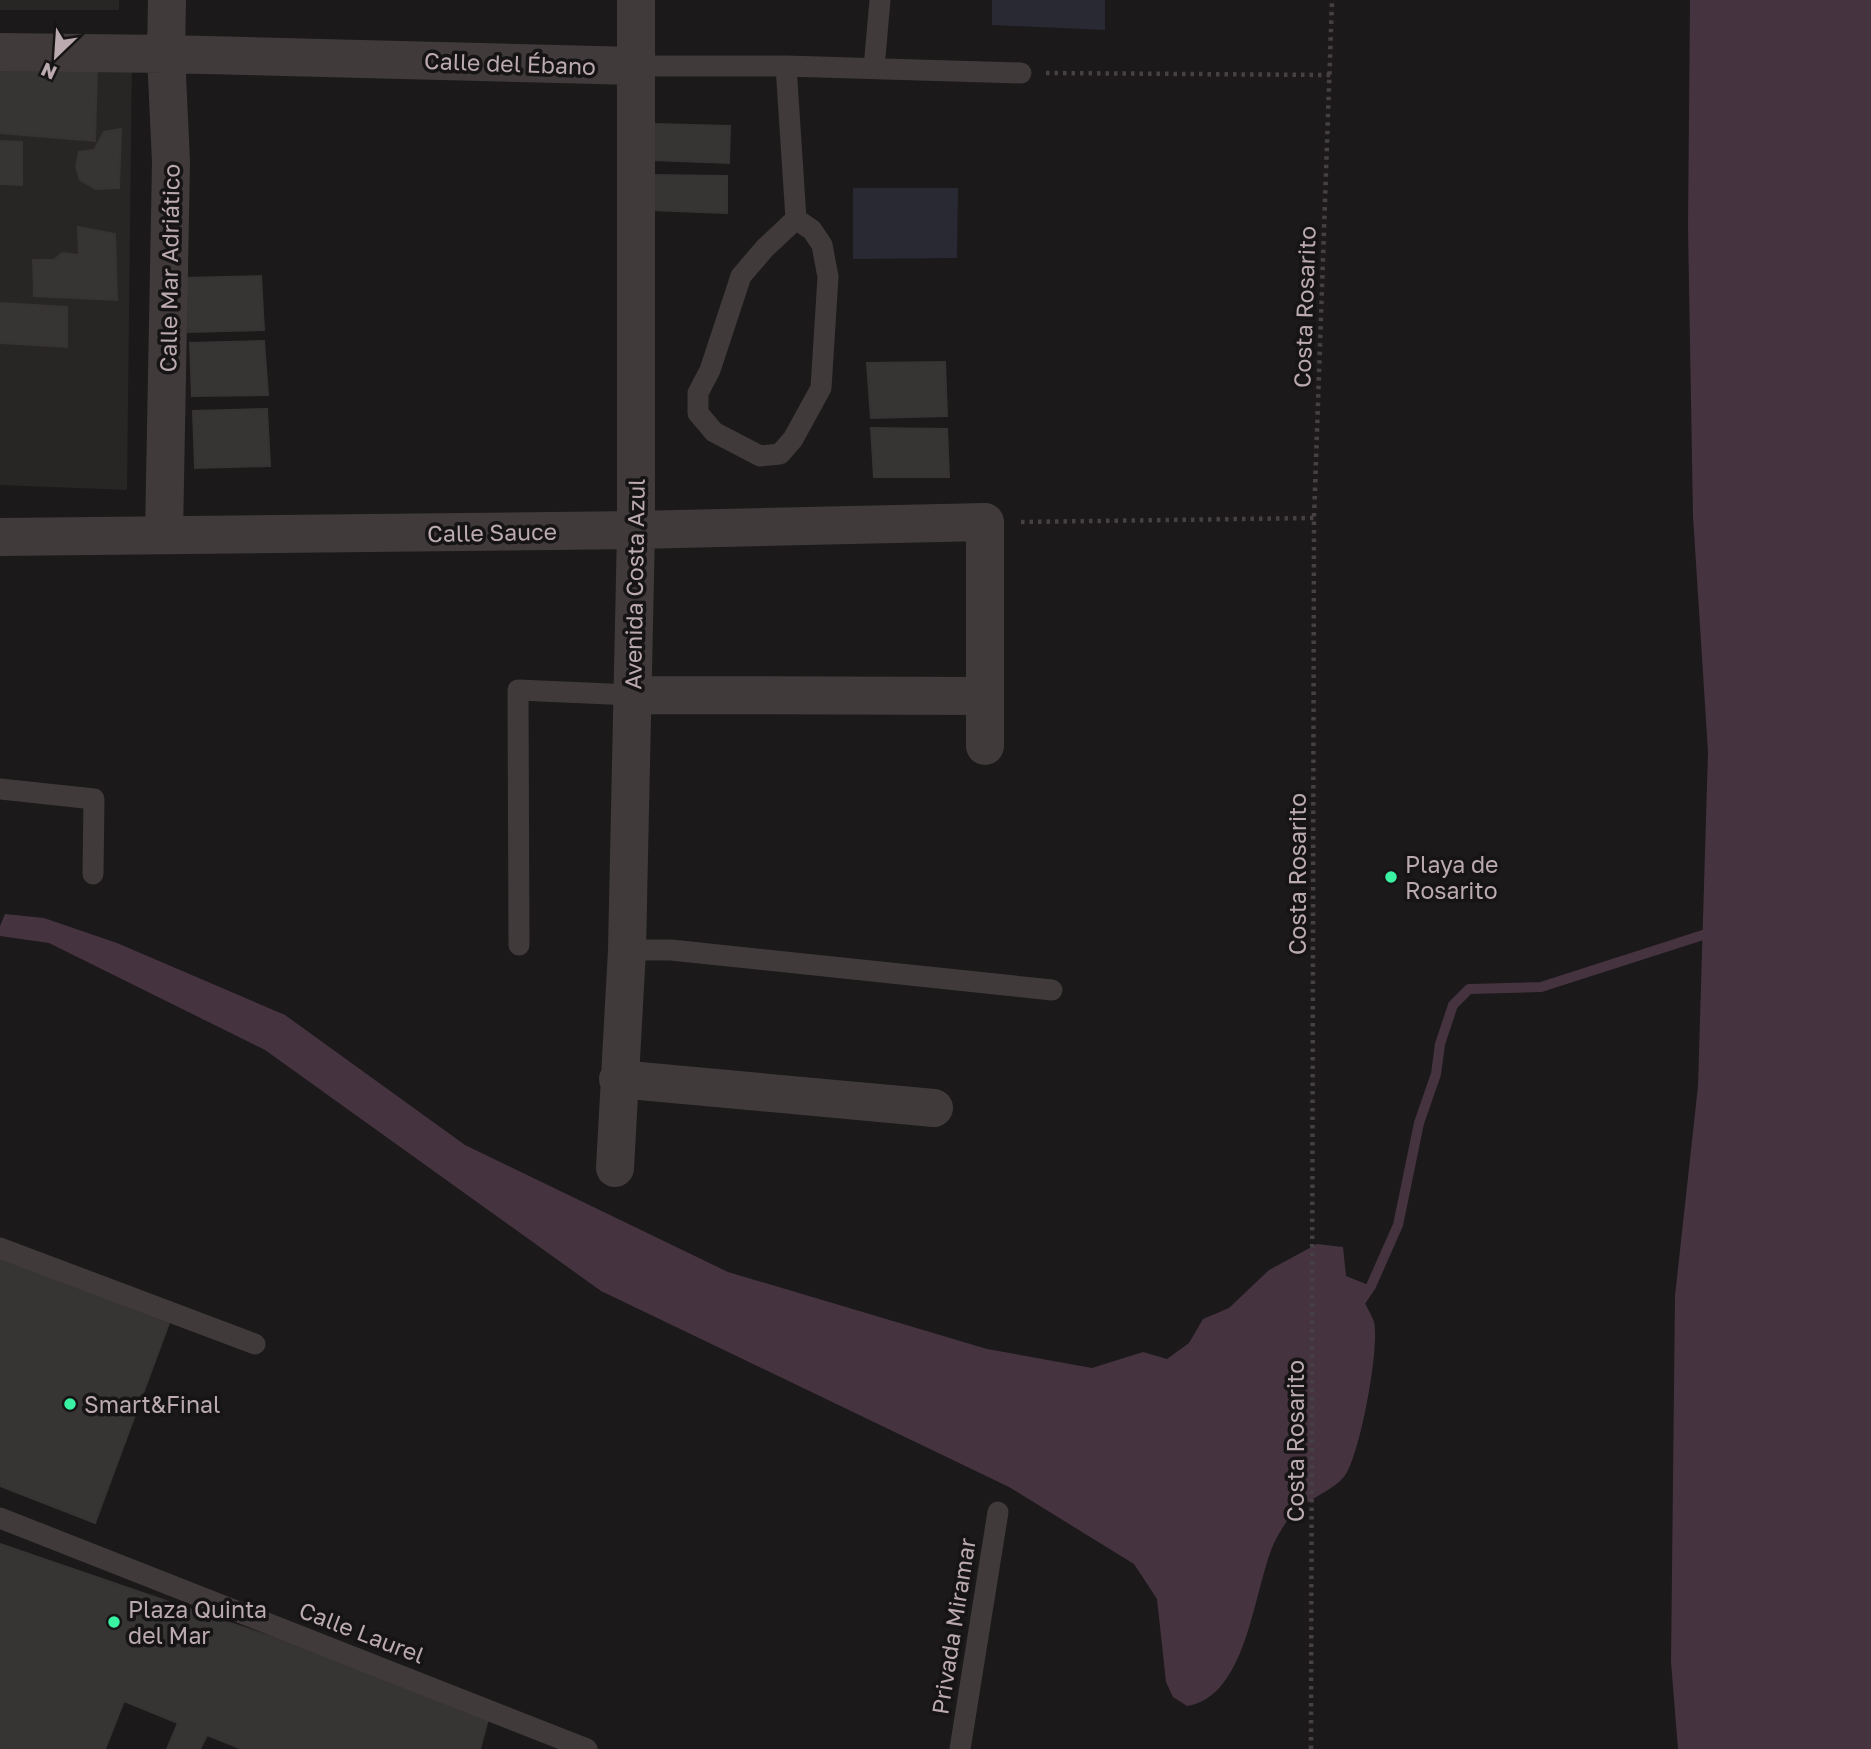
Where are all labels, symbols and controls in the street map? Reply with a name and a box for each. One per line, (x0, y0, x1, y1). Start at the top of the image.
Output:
north arrow (21, 21, 91, 91)
street label: Calle del Ébano (424, 46, 596, 80)
text: N (37, 58, 60, 85)
street label: Calle Mar Adriático (153, 163, 185, 373)
street label: Costa Rosarito (1287, 226, 1321, 388)
street label: Avenida Costa Azul (618, 478, 650, 690)
street label: Calle Sauce (427, 517, 557, 547)
street label: Costa Rosarito (1283, 793, 1311, 955)
place label: Playa de Rosarito (1405, 850, 1498, 904)
marker: Playa de Rosarito (1383, 869, 1399, 885)
street label: Costa Rosarito (1281, 1360, 1309, 1522)
place label: Smart&Final (84, 1390, 220, 1418)
marker: Smart&Final (62, 1396, 78, 1412)
street label: Privada Miramar (925, 1536, 981, 1716)
place label: Plaza Quinta del Mar (128, 1595, 267, 1649)
street label: Calle Laurel (295, 1595, 429, 1669)
marker: Plaza Quinta del Mar (106, 1614, 122, 1630)

